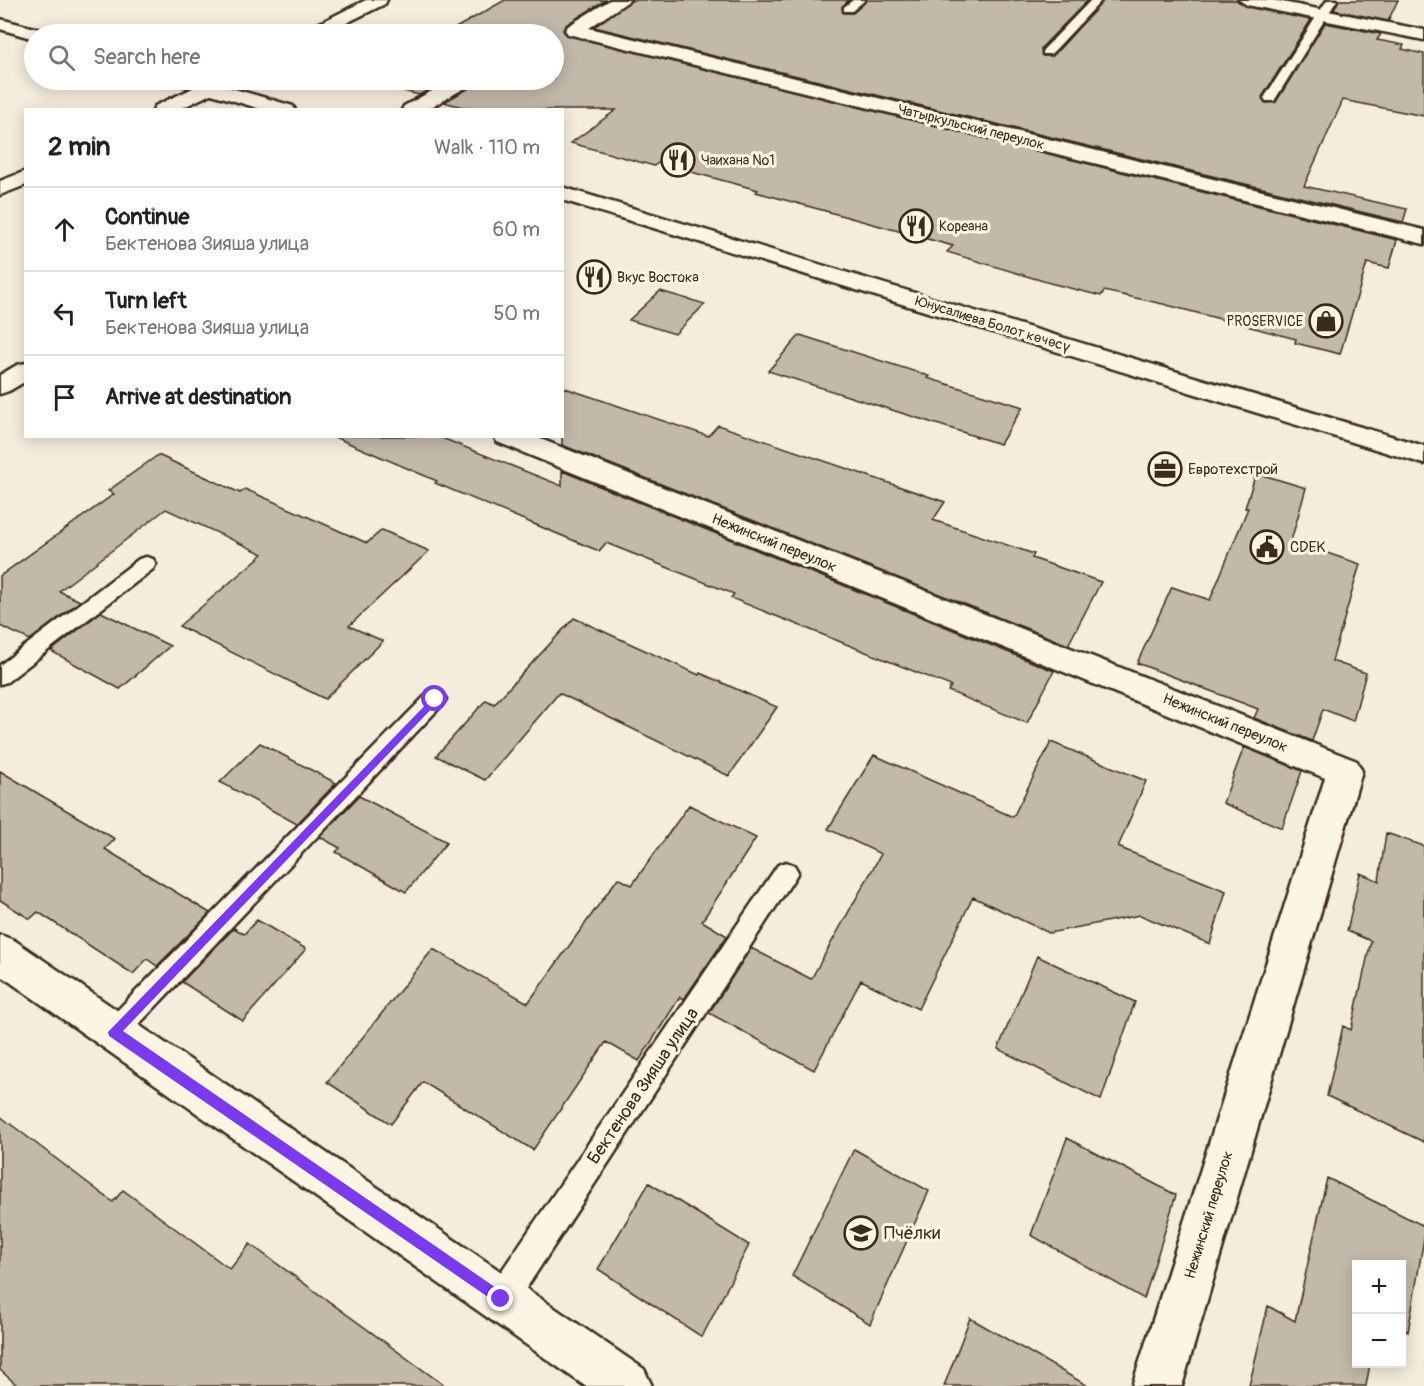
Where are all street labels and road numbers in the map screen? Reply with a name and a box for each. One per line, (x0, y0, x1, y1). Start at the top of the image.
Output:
street label: Чатыркульский переулок (896, 101, 1046, 153)
street label: Юнусалиева Болот көчөсү (913, 292, 1073, 356)
street label: Нежинский переулок (709, 509, 839, 577)
street label: Нежинский переулок (1160, 689, 1290, 757)
street label: Бектенова Зияша улица (582, 1003, 704, 1169)
street label: Нежинский переулок (1181, 1149, 1238, 1281)

